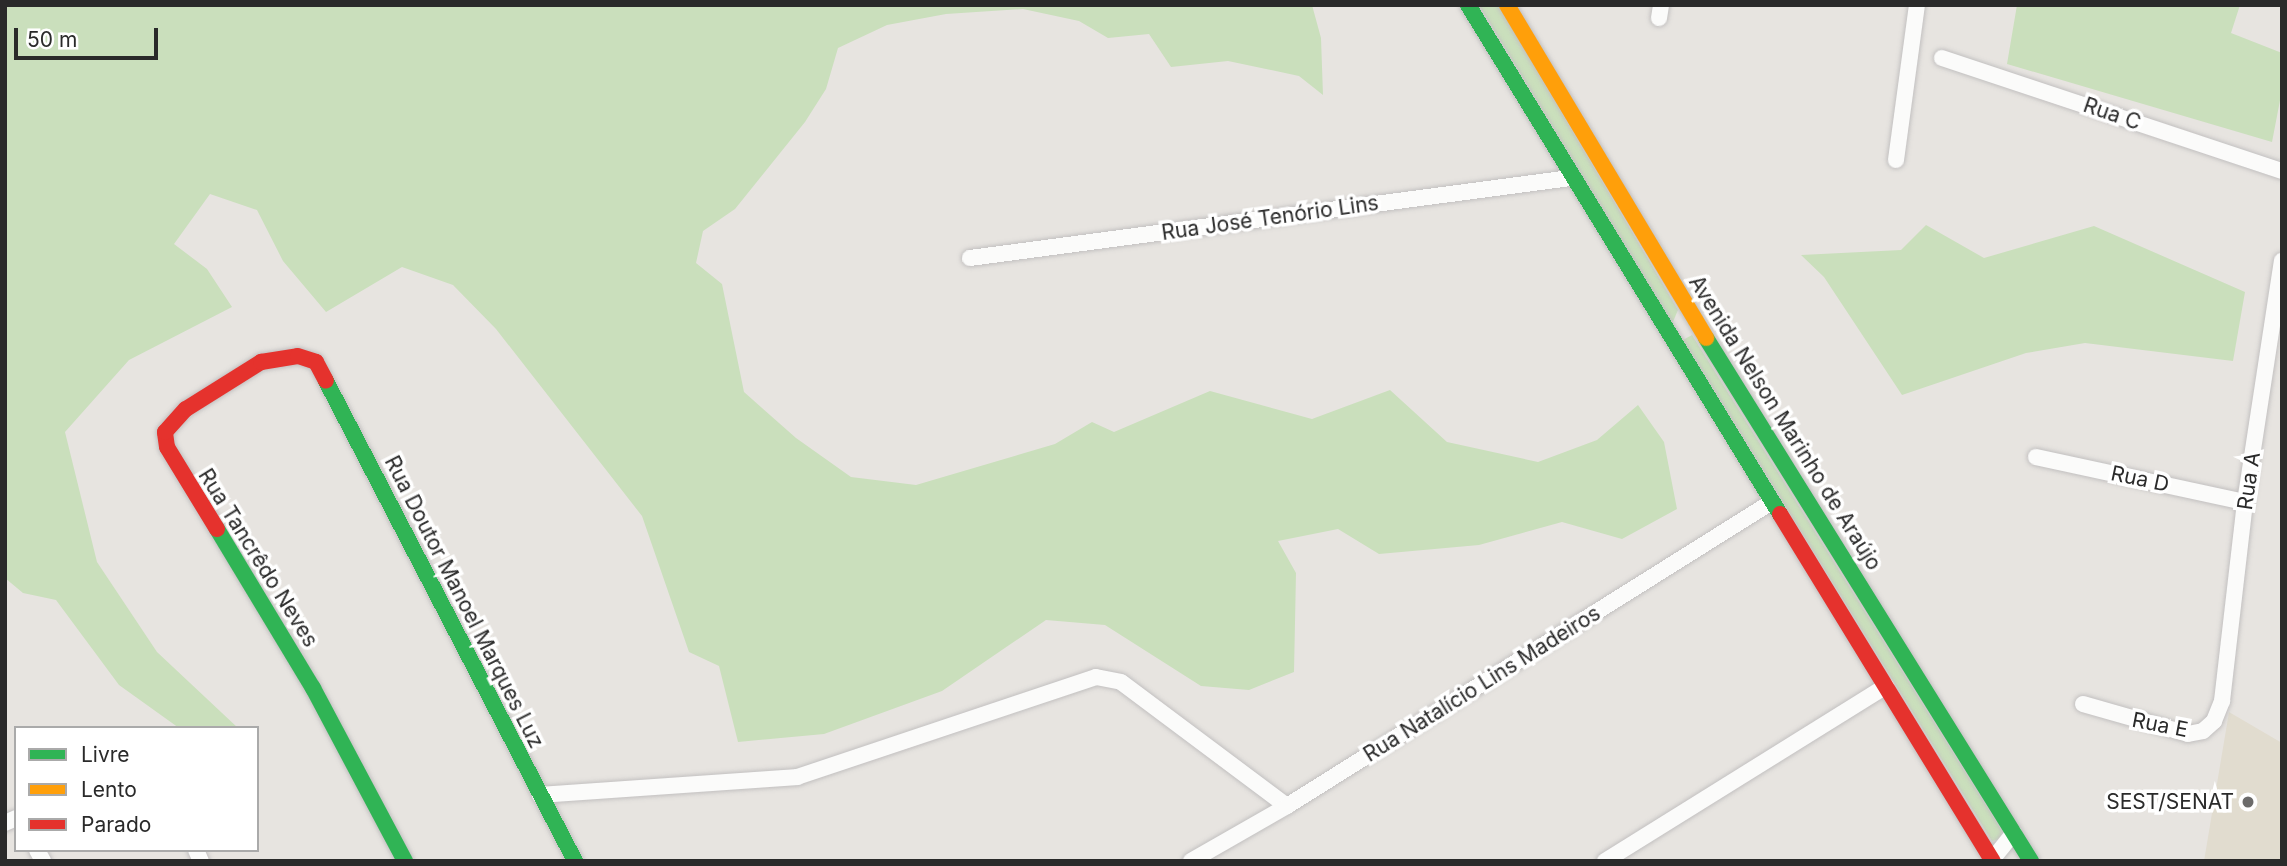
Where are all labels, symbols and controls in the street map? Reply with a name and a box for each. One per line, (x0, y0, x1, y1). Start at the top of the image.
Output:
scale bar (18, 14, 161, 58)
text: 50 m (27, 27, 77, 52)
street label: Rua C (2080, 92, 2144, 136)
street label: Rua José Tenório Lins (1160, 190, 1380, 246)
street label: Avenida Nelson Marinho de Araújo (1684, 271, 1886, 575)
street label: Rua A (2232, 450, 2266, 512)
street label: Rua Doutor Manoel Marques Luz (379, 452, 549, 752)
street label: Rua D (2109, 461, 2171, 497)
street label: Rua Tancrêdo Neves (193, 464, 323, 652)
street label: Rua Natalício Lins Madeiros (1359, 601, 1605, 767)
street label: Rua E (2130, 707, 2190, 743)
legend (14, 726, 259, 852)
text: Livre (81, 742, 130, 767)
text: Lento (81, 777, 137, 802)
place label: SEST/SENAT (2106, 789, 2234, 815)
marker: SEST/SENAT (2240, 794, 2256, 810)
text: Parado (81, 812, 151, 837)

